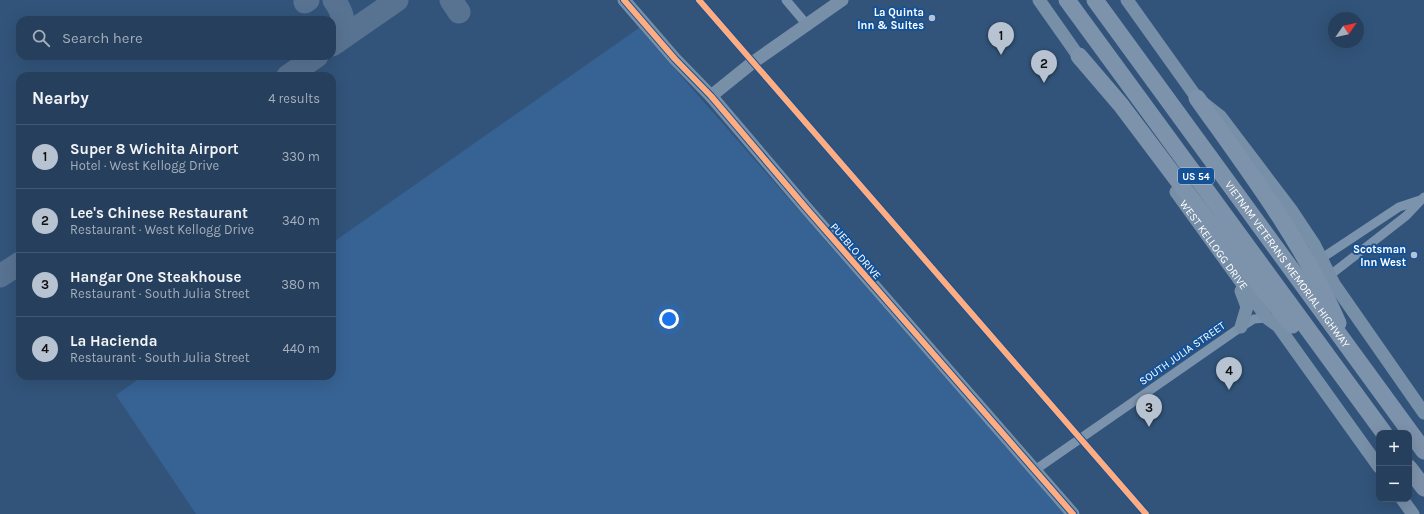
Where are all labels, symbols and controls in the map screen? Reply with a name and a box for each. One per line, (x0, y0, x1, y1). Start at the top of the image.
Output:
place label: La Quinta Inn & Suites (857, 6, 924, 32)
north arrow (1328, 12, 1364, 48)
marker: La Quinta Inn & Suites (927, 13, 937, 23)
search box (16, 16, 336, 60)
pin: 1 (988, 22, 1014, 55)
icon: search (30, 27, 52, 49)
text: Search here (62, 29, 143, 47)
pin: 2 (1031, 50, 1057, 83)
text: Nearby (32, 88, 89, 108)
text: 4 results (268, 91, 320, 106)
text: Super 8 Wichita Airport (70, 140, 239, 158)
text: 1 (43, 149, 47, 164)
text: 330 m (282, 149, 320, 164)
text: Hotel · West Kellogg Drive (70, 158, 219, 173)
road number: US 54 (1178, 168, 1214, 184)
street label: VIETNAM VETERANS MEMORIAL HIGHWAY (1222, 179, 1352, 350)
street label: WEST KELLOGG DRIVE (1177, 198, 1250, 292)
text: Lee's Chinese Restaurant (70, 204, 248, 222)
text: 2 (41, 213, 49, 228)
text: 340 m (282, 213, 320, 228)
street label: PUEBLO DRIVE (828, 220, 884, 282)
text: Restaurant · West Kellogg Drive (70, 222, 254, 237)
place label: Scotsman Inn West (1353, 243, 1407, 269)
marker: Scotsman Inn West (1409, 250, 1419, 260)
text: Hangar One Steakhouse (70, 268, 241, 286)
text: 3 (41, 277, 49, 292)
text: 380 m (281, 277, 320, 292)
text: Restaurant · South Julia Street (70, 286, 250, 301)
your location (659, 309, 679, 329)
street label: SOUTH JULIA STREET (1137, 319, 1228, 388)
text: La Hacienda (70, 332, 157, 350)
text: 4 (41, 341, 49, 356)
text: 440 m (283, 341, 320, 356)
text: Restaurant · South Julia Street (70, 350, 250, 365)
pin: 4 (1216, 357, 1242, 390)
pin: 3 (1136, 394, 1162, 427)
map controls (1376, 430, 1412, 502)
button: + (1376, 430, 1412, 466)
button: − (1376, 466, 1412, 502)

